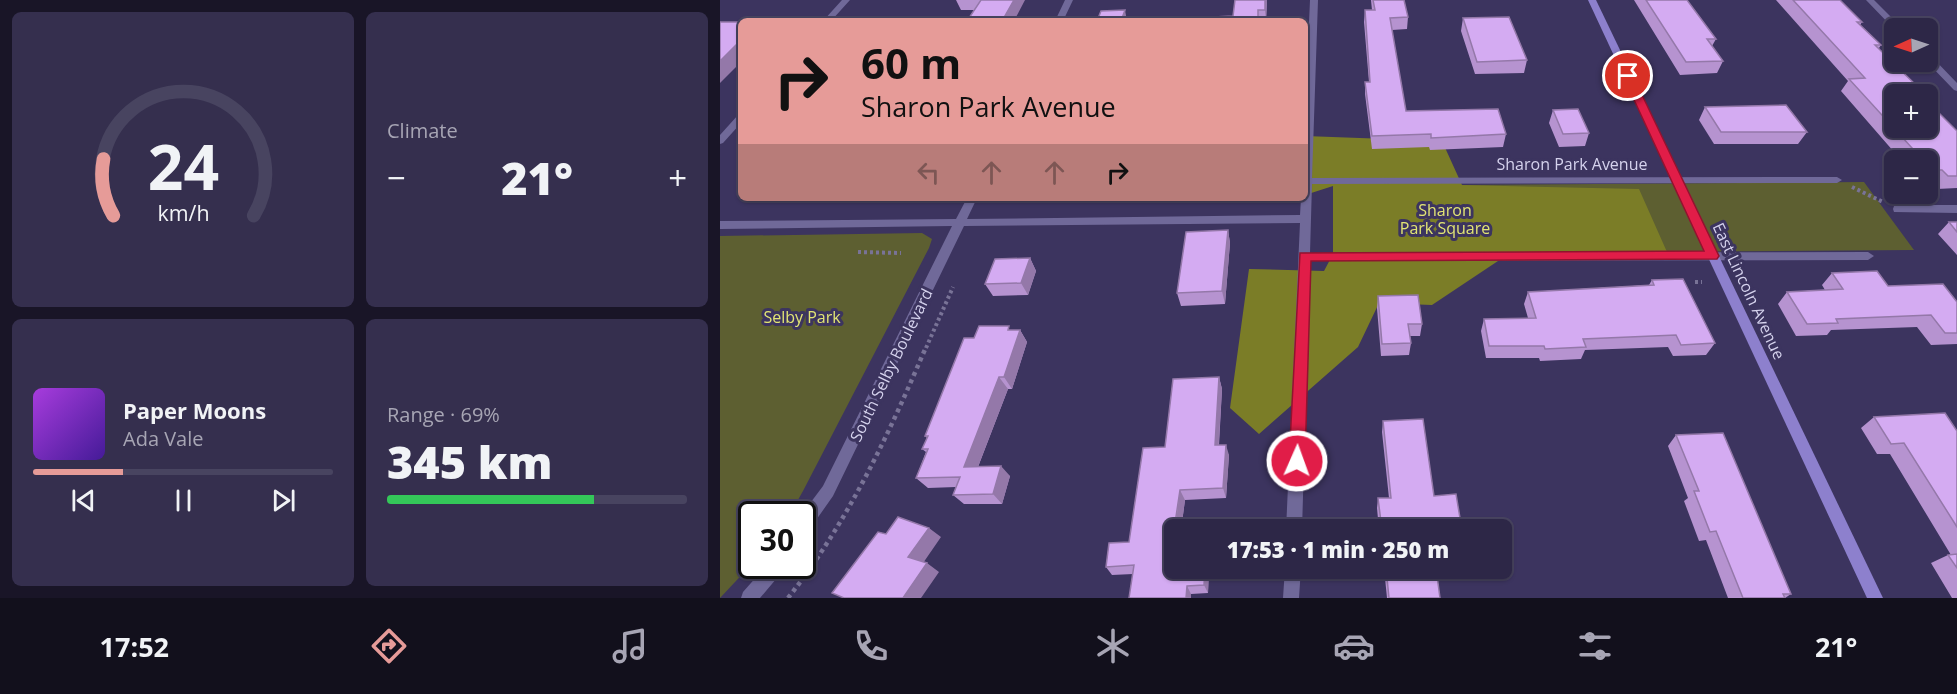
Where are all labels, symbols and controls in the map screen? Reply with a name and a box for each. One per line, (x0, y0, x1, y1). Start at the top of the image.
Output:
north arrow (1884, 18, 1938, 72)
map controls (1884, 18, 1938, 204)
text: 60 m (861, 34, 961, 91)
icon: right (762, 42, 840, 120)
pin (1602, 50, 1653, 101)
icon: arrive (1611, 59, 1644, 92)
button: + (1884, 84, 1938, 138)
text: Sharon Park Avenue (861, 88, 1116, 125)
text: Climate (387, 117, 458, 144)
text: 24 (147, 123, 219, 208)
text: 21° (501, 147, 573, 208)
button: − (1884, 150, 1938, 204)
street label: Sharon Park Avenue (1497, 153, 1647, 175)
text: − (387, 155, 406, 200)
text: + (668, 155, 687, 200)
icon: left (912, 156, 945, 189)
icon: ahead (975, 156, 1008, 189)
icon: ahead (1038, 156, 1071, 189)
icon: right (1101, 156, 1134, 189)
text: km/h (157, 199, 209, 228)
park label: Sharon Park Square (1400, 199, 1490, 239)
street label: East Lincoln Avenue (1708, 219, 1790, 363)
street label: South Selby Boulevard (844, 285, 938, 445)
park label: Selby Park (763, 306, 841, 328)
text: Paper Moons (123, 395, 266, 425)
text: Range · 69% (387, 401, 500, 428)
text: Ada Vale (123, 425, 204, 452)
position arrow (1265, 429, 1329, 493)
text: 345 km (387, 431, 552, 492)
icon: previous (67, 484, 100, 517)
icon: pause (167, 484, 200, 517)
icon: next (267, 484, 300, 517)
speed limit sign: 30 (738, 501, 816, 579)
text: 17:53 · 1 min · 250 m (1227, 534, 1449, 564)
icon: directions (368, 625, 410, 667)
icon: music (609, 625, 651, 667)
icon: phone (850, 625, 892, 667)
icon: climate (1092, 625, 1134, 667)
icon: car (1333, 625, 1375, 667)
icon: filters (1574, 625, 1616, 667)
text: 17:52 (100, 628, 169, 665)
text: 21° (1815, 628, 1857, 665)

